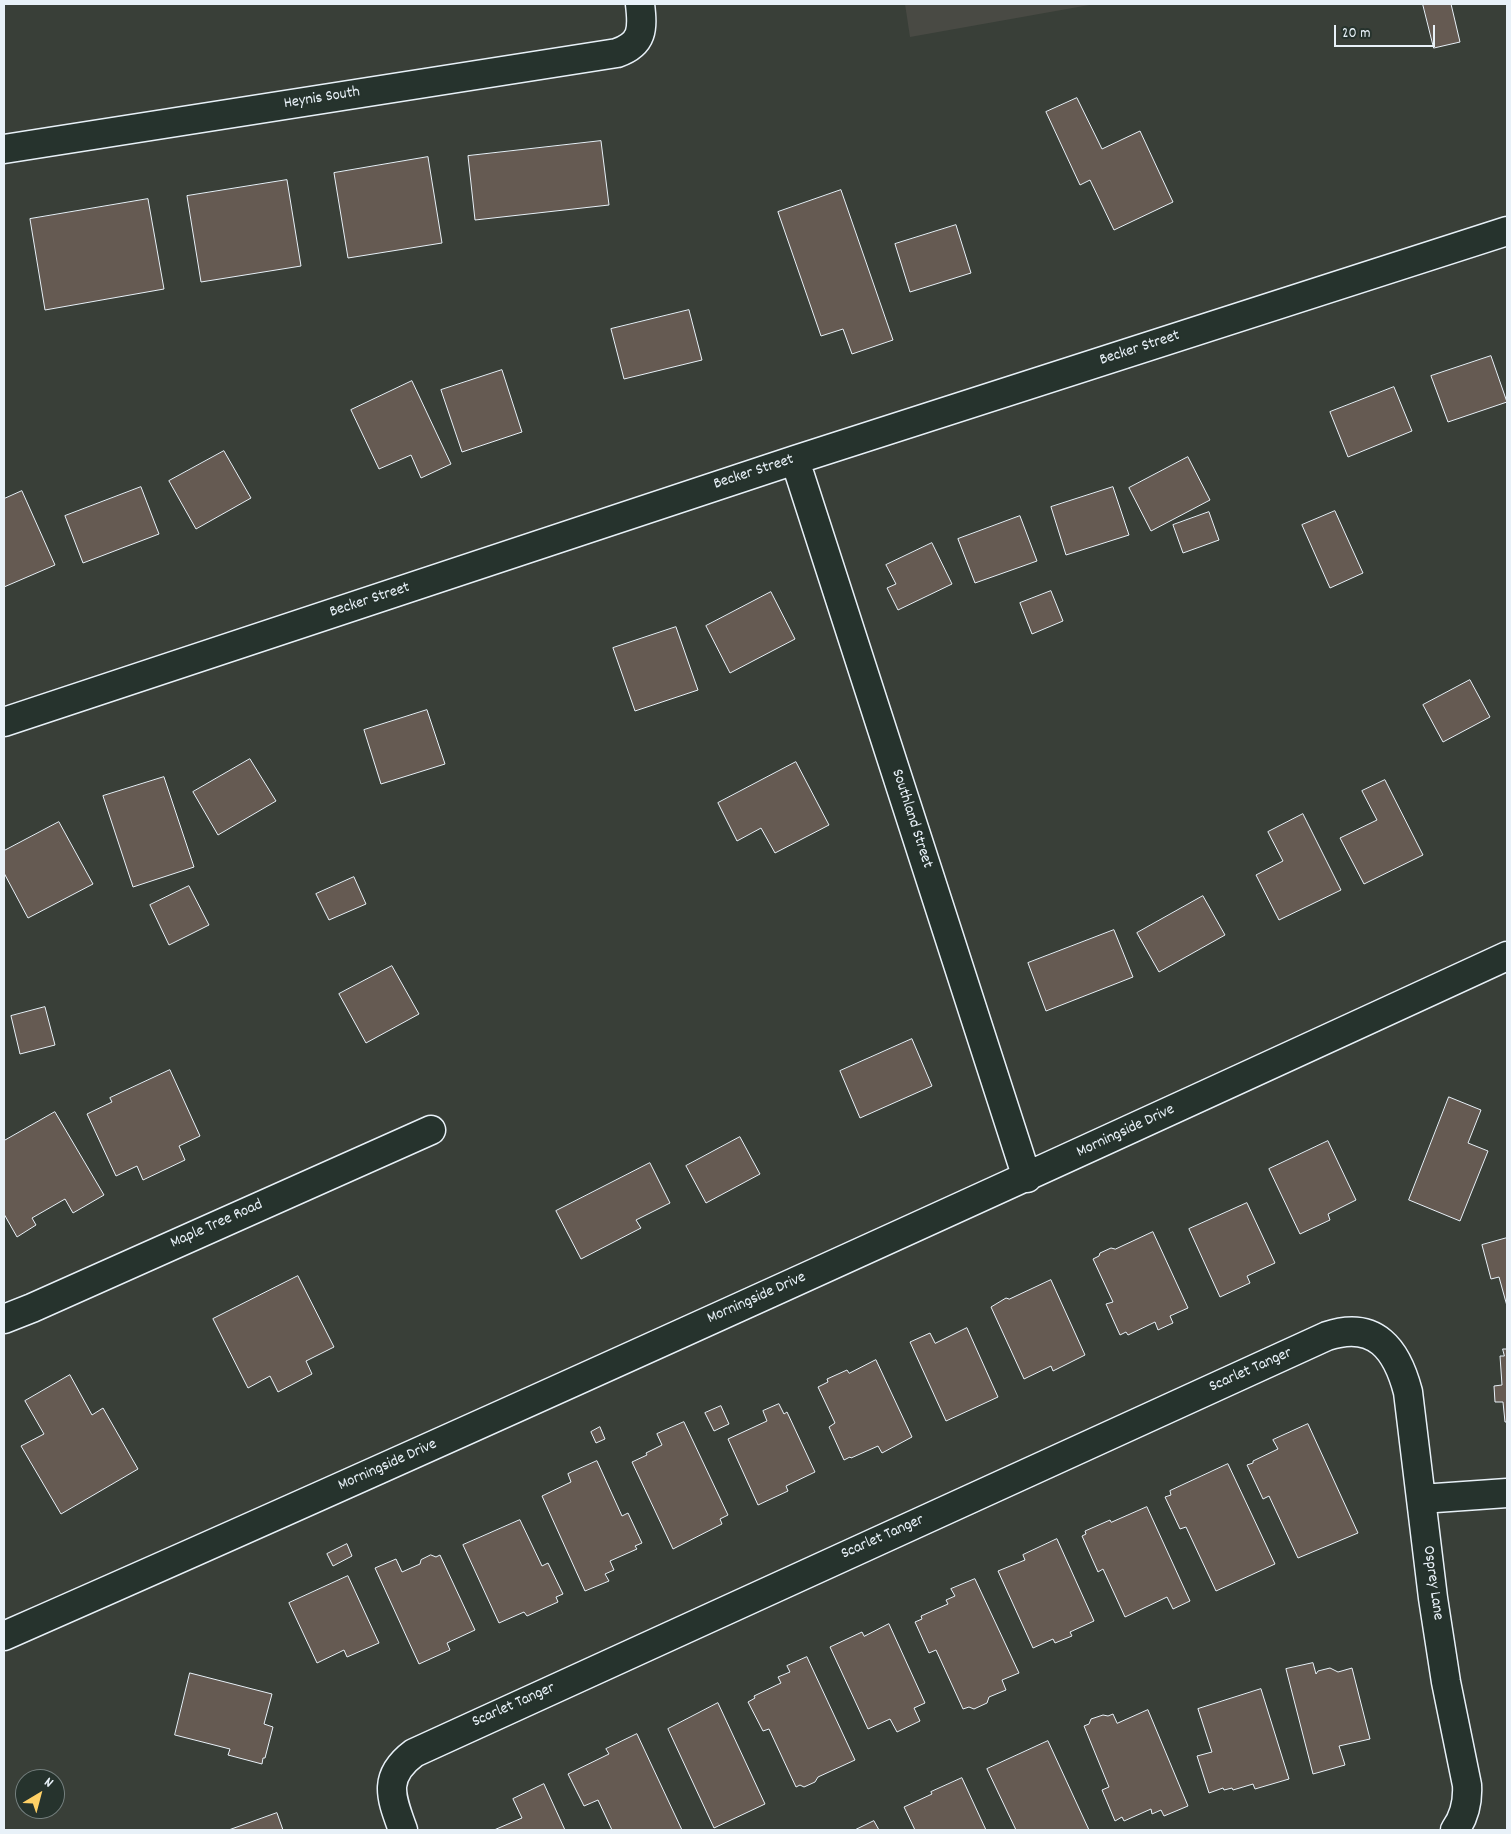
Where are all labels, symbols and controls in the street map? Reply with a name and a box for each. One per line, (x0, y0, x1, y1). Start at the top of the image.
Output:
scale bar (1336, 15, 1437, 47)
text: 20 m (1342, 23, 1370, 45)
street label: Heynis South (283, 84, 361, 114)
street label: Becker Street (1097, 327, 1183, 371)
street label: Becker Street (711, 451, 797, 495)
street label: Becker Street (327, 579, 413, 623)
street label: Southland Street (886, 767, 936, 871)
street label: Morningside Drive (1074, 1101, 1178, 1163)
street label: Maple Tree Road (168, 1196, 266, 1254)
street label: Morningside Drive (705, 1269, 809, 1329)
street label: Scarlet Tanger (1207, 1344, 1295, 1398)
street label: Morningside Drive (336, 1436, 440, 1496)
street label: Scarlet Tanger (839, 1511, 927, 1565)
street label: Osprey Lane (1417, 1545, 1447, 1621)
street label: Scarlet Tanger (470, 1679, 558, 1733)
north arrow (15, 1769, 65, 1819)
text: N (40, 1773, 57, 1793)

